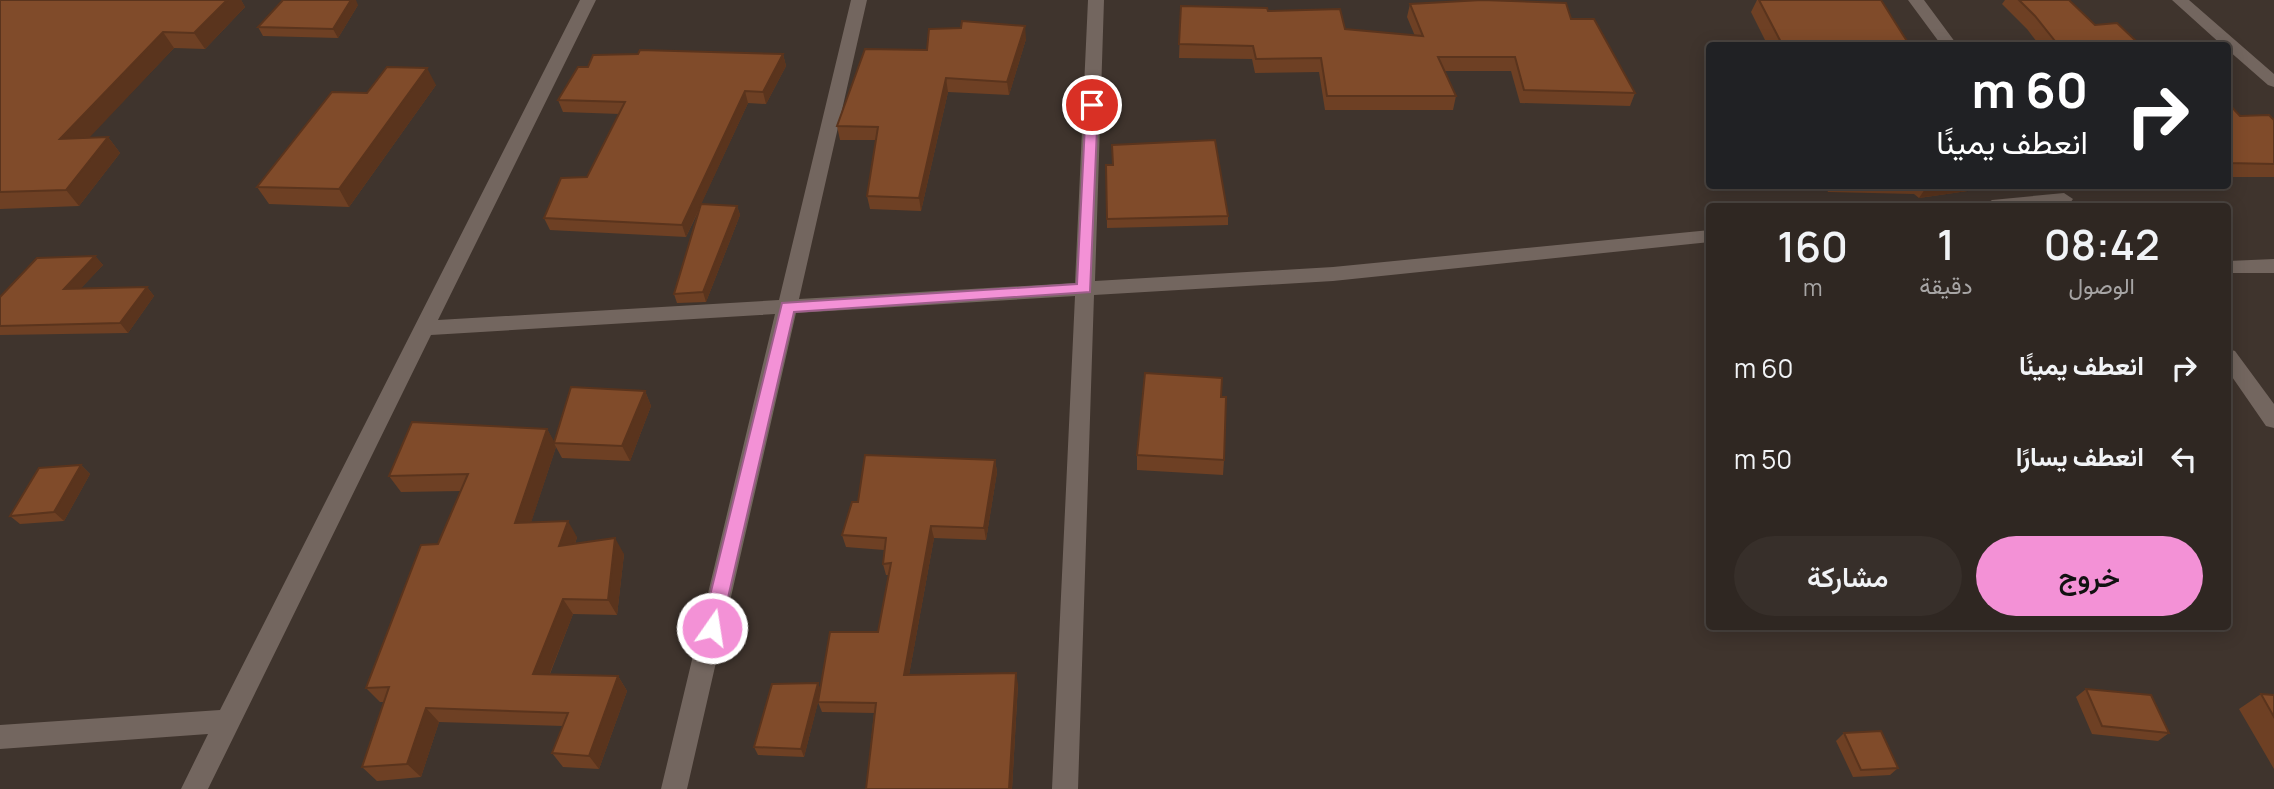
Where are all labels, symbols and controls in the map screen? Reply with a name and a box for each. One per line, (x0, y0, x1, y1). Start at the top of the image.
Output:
text: 60 m (1971, 56, 2088, 123)
icon: right (2112, 70, 2203, 161)
pin (1062, 75, 1122, 135)
icon: arrive (1073, 86, 1111, 124)
text: انعطف يمينًا (1936, 120, 2088, 164)
text: 1 (1937, 215, 1955, 273)
text: 08:42 (2044, 215, 2160, 273)
text: 160 (1777, 217, 1848, 275)
text: دقيقة (1919, 269, 1973, 301)
text: الوصول (2069, 269, 2135, 301)
text: m (1803, 271, 1822, 303)
text: انعطف يمينًا (2019, 347, 2144, 383)
icon: right (2165, 349, 2203, 387)
text: 60 m (1734, 350, 1793, 386)
text: انعطف يسارًا (2016, 438, 2144, 474)
icon: left (2165, 440, 2203, 478)
text: 50 m (1734, 441, 1792, 477)
button: مشاركة (1734, 536, 1962, 616)
button: خروج (1976, 536, 2203, 616)
position arrow (675, 591, 749, 665)

